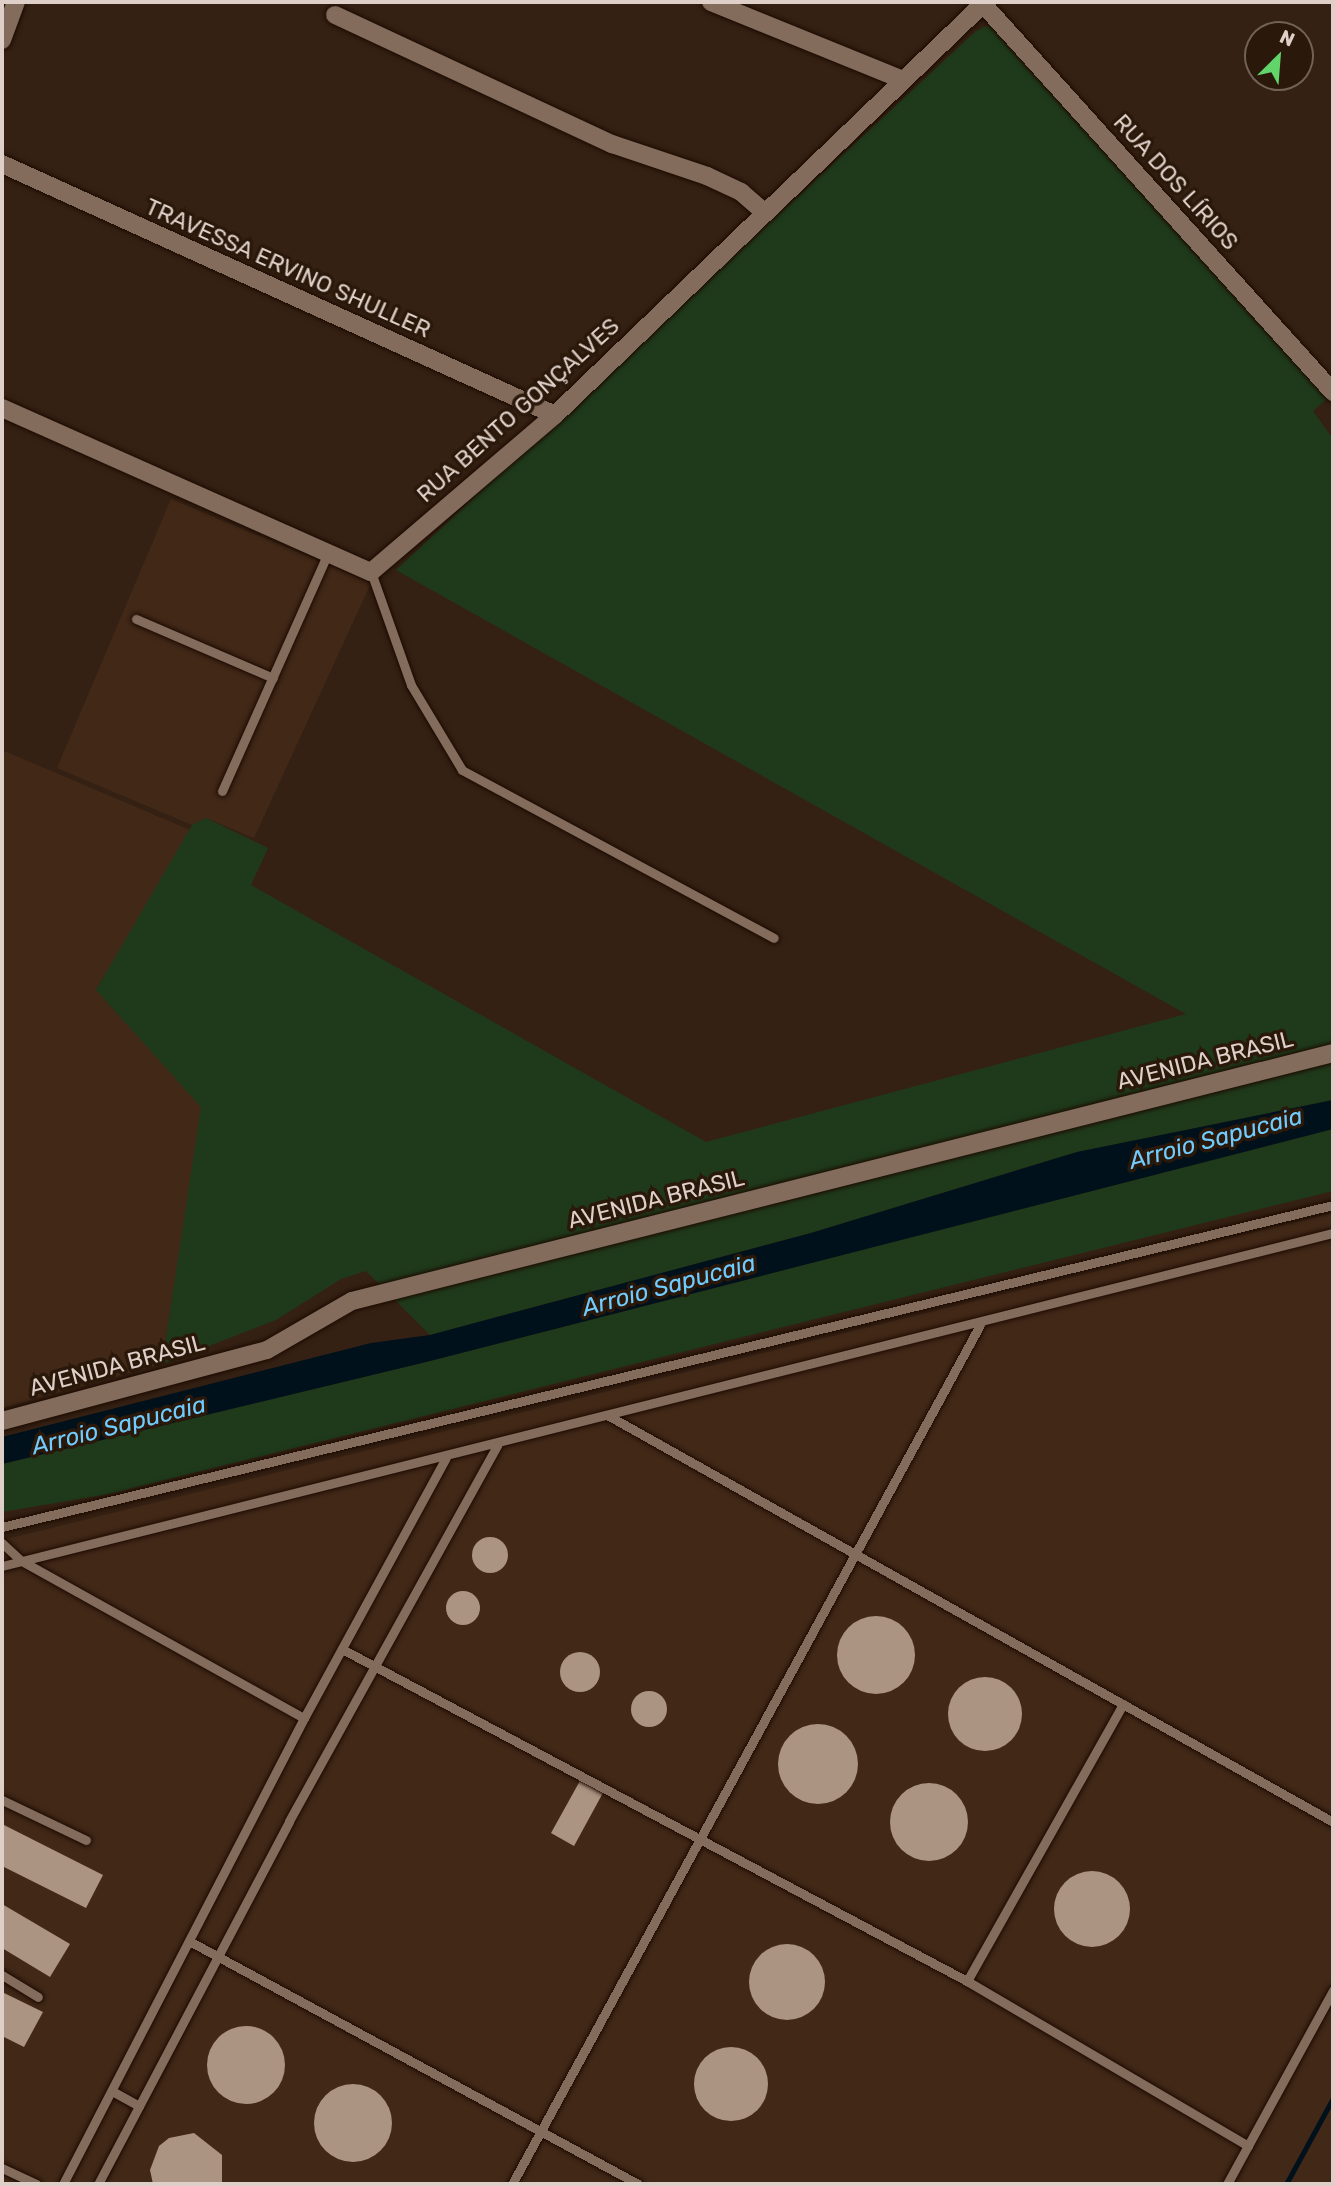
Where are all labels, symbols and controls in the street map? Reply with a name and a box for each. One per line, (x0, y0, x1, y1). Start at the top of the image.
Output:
north arrow (1244, 21, 1314, 91)
text: N (1276, 25, 1298, 52)
street label: RUA DOS LÍRIOS (1108, 108, 1244, 256)
street label: TRAVESSA ERVINO SHULLER (141, 192, 435, 344)
street label: RUA BENTO GONÇALVES (411, 312, 625, 508)
street label: AVENIDA BRASIL (1114, 1025, 1296, 1095)
water label: Arroio Sapucaia (1126, 1102, 1306, 1176)
street label: AVENIDA BRASIL (565, 1164, 747, 1234)
water label: Arroio Sapucaia (579, 1249, 759, 1323)
street label: AVENIDA BRASIL (26, 1328, 208, 1402)
water label: Arroio Sapucaia (29, 1390, 209, 1462)

